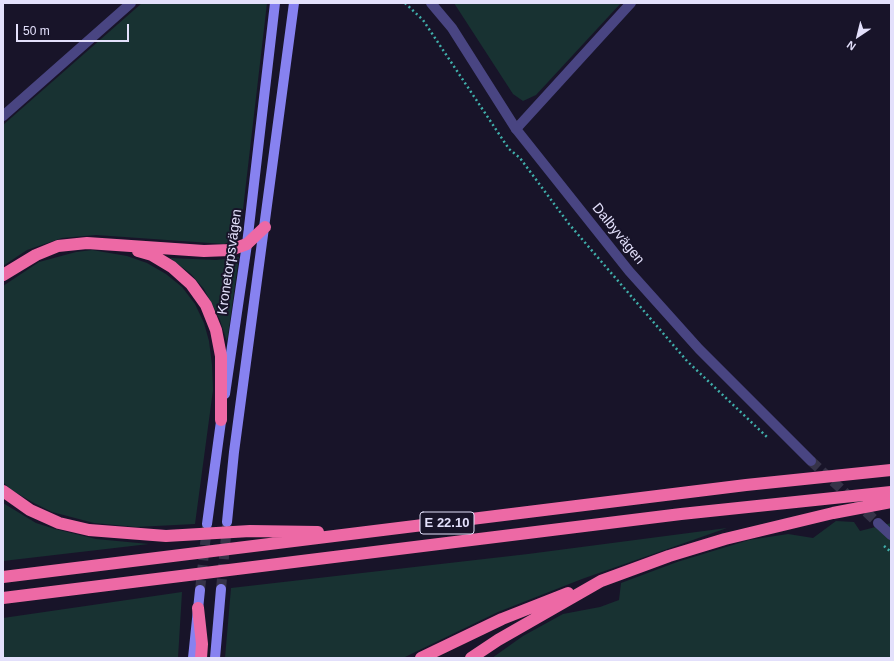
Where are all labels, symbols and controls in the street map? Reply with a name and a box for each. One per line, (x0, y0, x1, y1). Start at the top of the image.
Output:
scale bar (18, 16, 131, 42)
north arrow (838, 16, 878, 56)
text: 50 m (23, 24, 50, 38)
text: N (844, 39, 858, 53)
street label: Dalbyvägen (588, 200, 648, 268)
street label: Kronetorpsvägen (214, 208, 246, 316)
road number: E 22.10 (420, 512, 474, 534)

